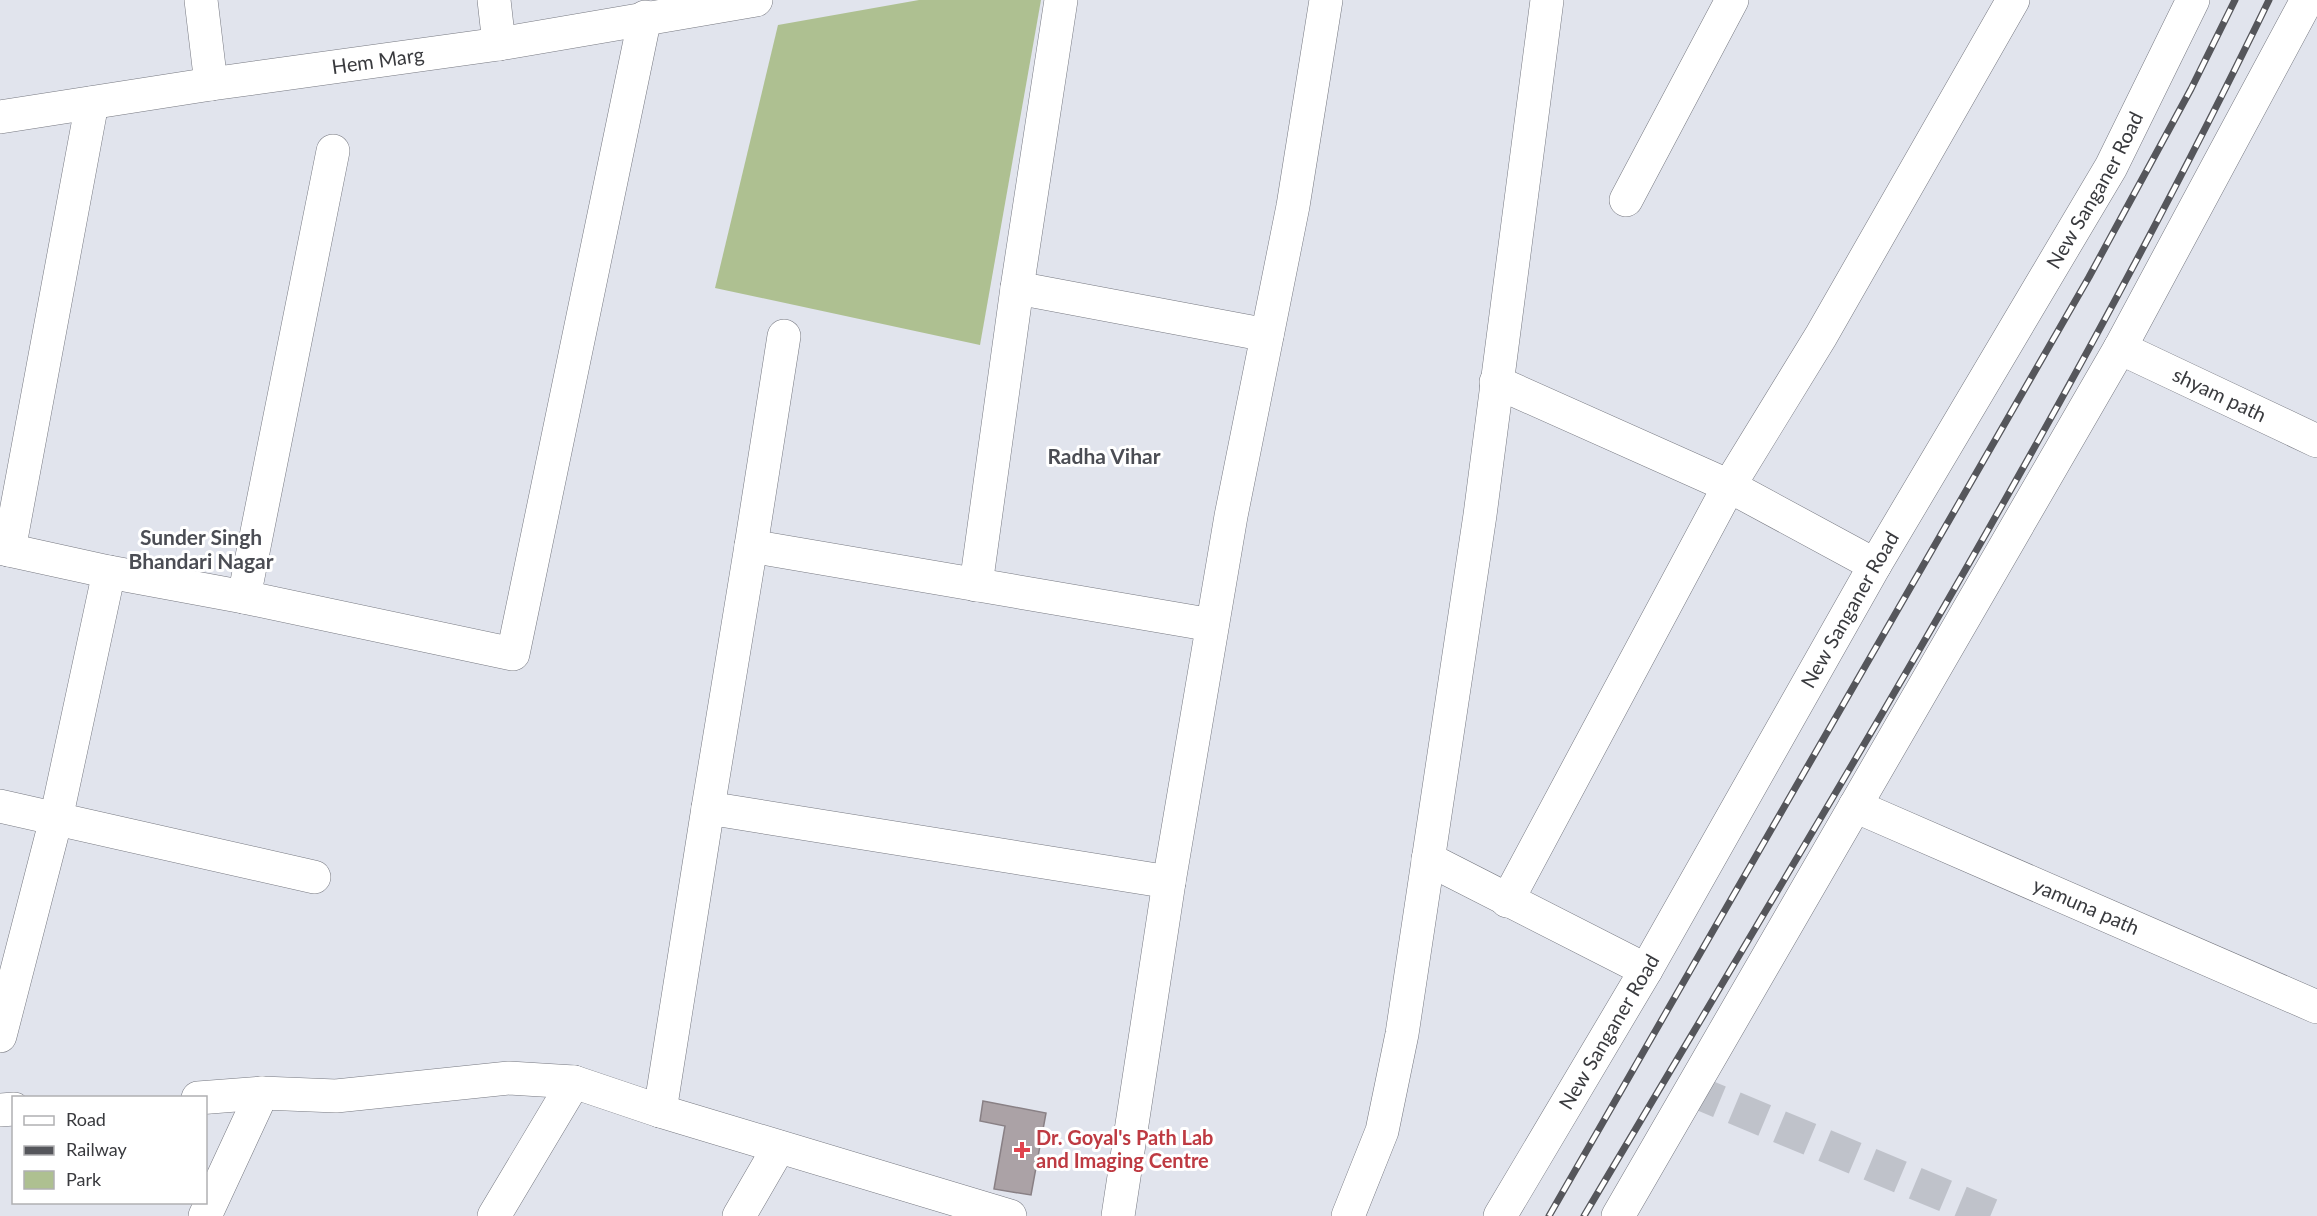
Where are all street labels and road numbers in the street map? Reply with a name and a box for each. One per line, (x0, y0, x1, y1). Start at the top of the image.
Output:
street label: Hem Marg (330, 42, 425, 78)
street label: New Sanganer Road (2041, 107, 2147, 273)
street label: shyam path (2169, 362, 2271, 426)
street label: New Sanganer Road (1795, 527, 1903, 692)
street label: yamuna path (2030, 872, 2143, 939)
street label: New Sanganer Road (1553, 950, 1663, 1113)

